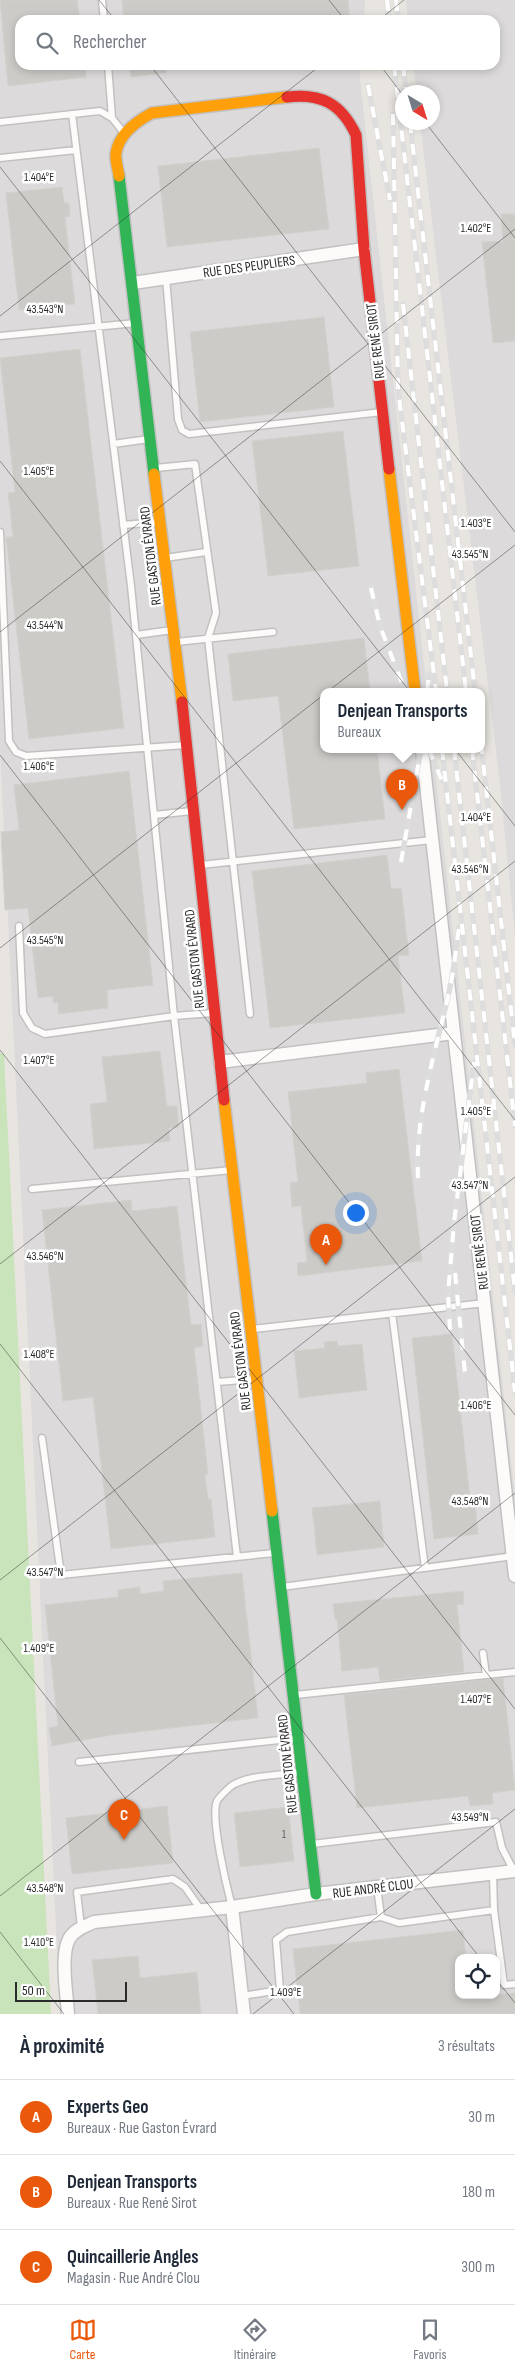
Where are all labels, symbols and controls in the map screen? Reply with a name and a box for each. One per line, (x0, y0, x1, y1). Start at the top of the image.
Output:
search box (15, 15, 500, 70)
icon: search (33, 29, 61, 57)
text: Rechercher (73, 31, 147, 54)
north arrow (395, 85, 440, 130)
text: 1.404°E (24, 170, 54, 185)
text: 1.402°E (461, 221, 491, 236)
street label: RUE DES PEUPLIERS (202, 252, 296, 281)
text: 43.543°N (27, 302, 63, 317)
street label: RUE RENÉ SIROT (362, 302, 389, 380)
text: 1.405°E (24, 464, 54, 479)
street label: RUE GASTON ÉVRARD (136, 505, 165, 606)
text: 1.403°E (461, 516, 491, 531)
text: 43.545°N (452, 547, 488, 562)
text: 43.544°N (27, 618, 63, 633)
popup (320, 688, 485, 753)
text: Denjean Transports (337, 700, 468, 723)
text: Bureaux (337, 723, 381, 742)
text: 1.406°E (24, 759, 55, 774)
pin: B (386, 769, 418, 810)
text: 1.404°E (461, 810, 491, 825)
text: 43.546°N (451, 862, 489, 877)
street label: RUE GASTON ÉVRARD (181, 908, 208, 1009)
text: 43.545°N (27, 933, 63, 948)
text: 1.407°E (24, 1053, 54, 1068)
text: 1.405°E (461, 1104, 491, 1119)
text: 43.547°N (451, 1178, 489, 1193)
your location (343, 1200, 369, 1226)
street label: RUE RENÉ SIROT (466, 1213, 493, 1291)
pin: A (310, 1224, 342, 1265)
text: 43.546°N (26, 1249, 64, 1264)
street label: RUE GASTON ÉVRARD (226, 1310, 255, 1411)
text: 1.408°E (24, 1347, 54, 1362)
text: 1.406°E (461, 1398, 492, 1413)
text: 43.548°N (452, 1494, 488, 1509)
text: 43.547°N (26, 1565, 64, 1580)
text: 1.409°E (24, 1641, 55, 1656)
text: 1.407°E (461, 1692, 491, 1707)
street label: RUE GASTON ÉVRARD (274, 1713, 301, 1814)
pin: C (108, 1799, 140, 1840)
text: 43.549°N (451, 1810, 489, 1825)
house number: 1 (282, 1828, 286, 1841)
street label: RUE ANDRÉ CLOU (332, 1875, 415, 1902)
text: 43.548°N (27, 1881, 63, 1896)
text: 1.410°E (24, 1935, 54, 1950)
map controls (455, 1954, 500, 1999)
button: locate (455, 1954, 500, 1999)
scale bar (15, 1979, 128, 2002)
text: 50 m (22, 1982, 45, 1999)
text: 1.409°E (271, 1985, 302, 2000)
text: À proximité (20, 2034, 105, 2059)
text: 3 résultats (438, 2037, 495, 2056)
text: Experts Geo (67, 2096, 149, 2119)
text: A (32, 2108, 40, 2127)
text: 30 m (468, 2108, 495, 2127)
text: Bureaux · Rue Gaston Évrard (67, 2119, 217, 2138)
text: Denjean Transports (67, 2171, 197, 2194)
text: B (32, 2183, 40, 2202)
text: 180 m (462, 2183, 495, 2202)
text: Bureaux · Rue René Sirot (67, 2194, 197, 2213)
text: Quincaillerie Angles (67, 2246, 199, 2269)
text: C (32, 2258, 40, 2277)
text: 300 m (461, 2258, 495, 2277)
text: Magasin · Rue André Clou (67, 2269, 200, 2288)
tab: Carte (69, 2316, 97, 2363)
tab: Itinéraire (234, 2316, 276, 2363)
tab: Favoris (413, 2316, 446, 2363)

